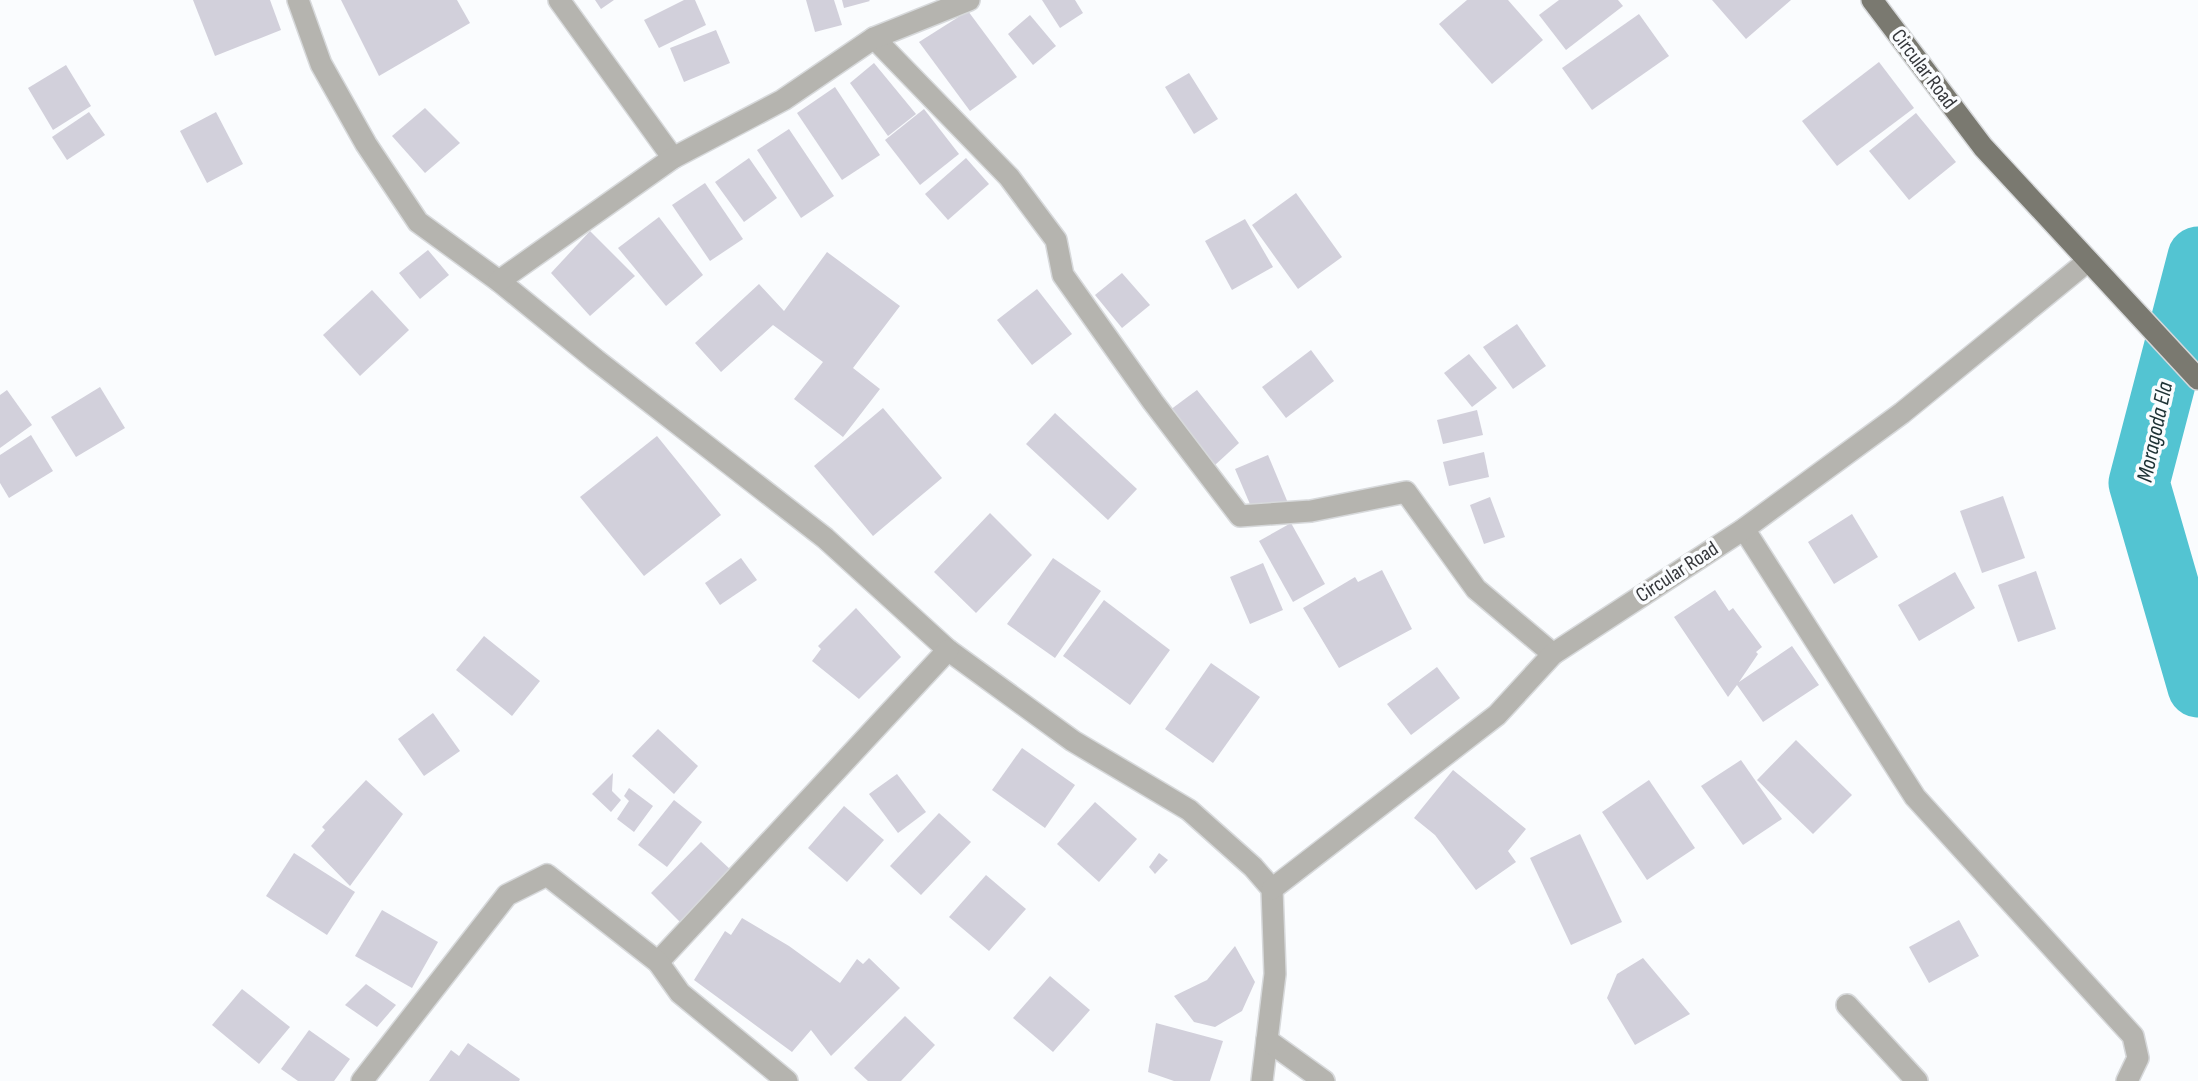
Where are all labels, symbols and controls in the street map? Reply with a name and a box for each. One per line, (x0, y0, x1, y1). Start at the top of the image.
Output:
street label: Circular Road (1886, 24, 1962, 114)
water label: Moragoda Ela (2131, 379, 2179, 485)
street label: Circular Road (1631, 536, 1723, 608)

